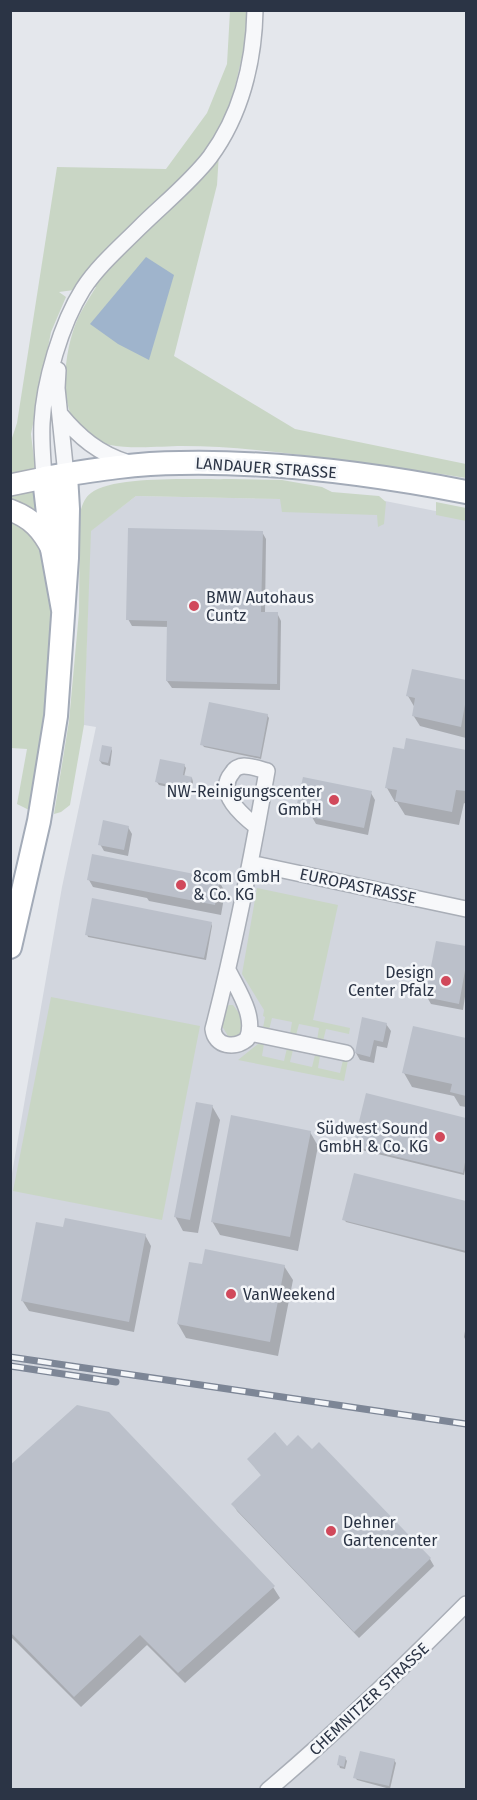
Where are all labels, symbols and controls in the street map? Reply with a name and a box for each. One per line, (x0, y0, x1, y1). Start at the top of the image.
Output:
street label: LANDAUER STRASSE (195, 454, 337, 482)
place label: BMW Autohaus Cuntz (206, 588, 314, 625)
marker: BMW Autohaus Cuntz (187, 599, 201, 613)
place label: NW-Reinigungscenter GmbH (166, 782, 323, 819)
marker: NW-Reinigungscenter GmbH (327, 793, 341, 807)
street label: EUROPASTRASSE (298, 864, 418, 908)
place label: 8com GmbH & Co. KG (193, 867, 281, 904)
marker: 8com GmbH & Co. KG (174, 878, 188, 892)
place label: Design Center Pfalz (348, 963, 434, 1000)
marker: Design Center Pfalz (439, 974, 453, 988)
place label: Südwest Sound GmbH & Co. KG (316, 1119, 428, 1156)
marker: Südwest Sound GmbH & Co. KG (433, 1130, 447, 1144)
place label: VanWeekend (243, 1285, 336, 1304)
marker: VanWeekend (224, 1287, 238, 1301)
place label: Dehner Gartencenter (343, 1513, 438, 1550)
marker: Dehner Gartencenter (324, 1524, 338, 1538)
street label: CHEMNITZER STRASSE (305, 1639, 433, 1759)

